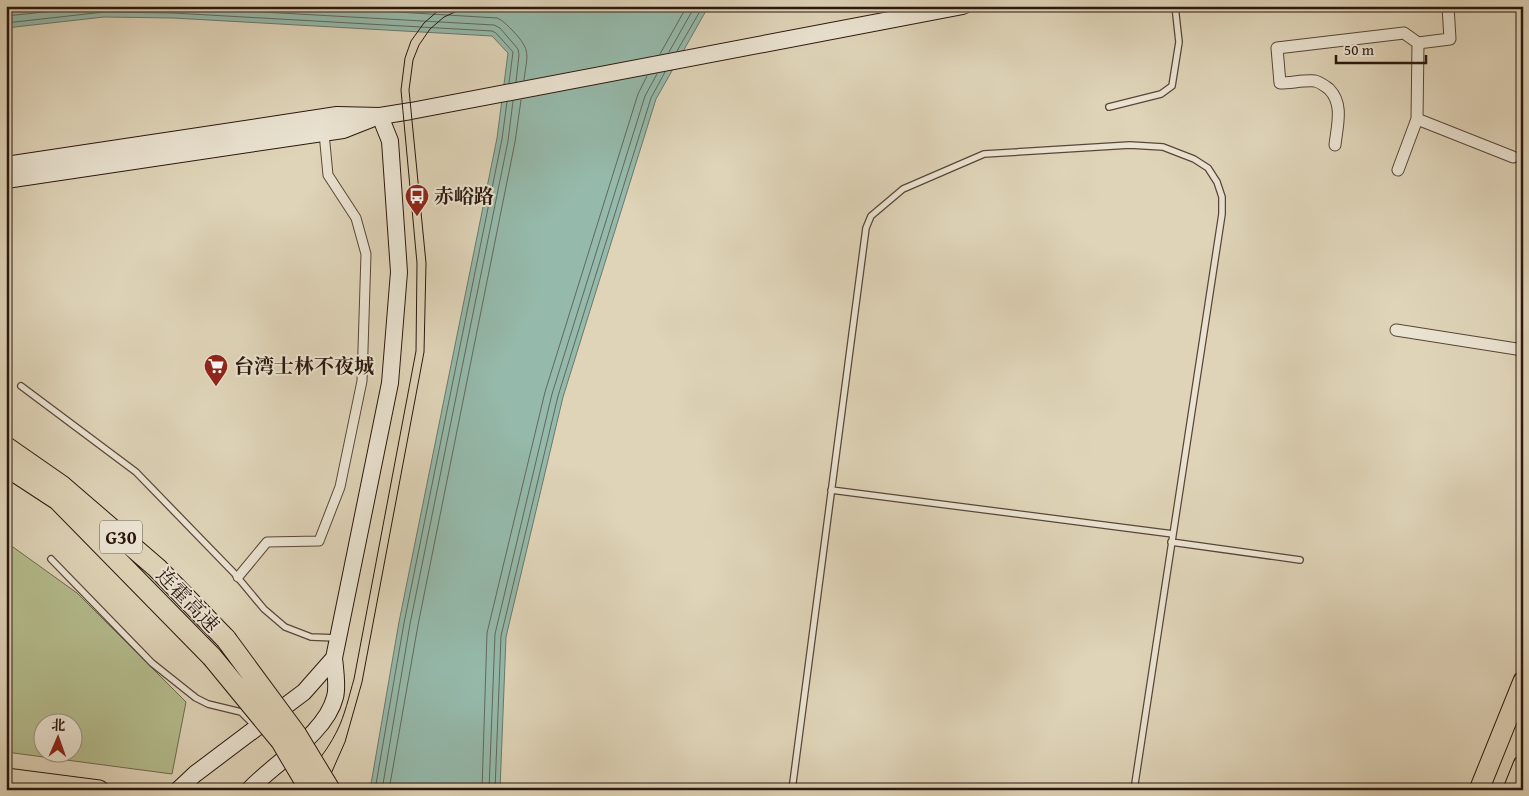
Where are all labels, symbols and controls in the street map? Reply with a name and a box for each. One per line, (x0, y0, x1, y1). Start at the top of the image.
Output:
scale bar (1336, 32, 1426, 64)
text: 50 m (1344, 39, 1375, 60)
place label: 赤峪路 (434, 181, 494, 210)
bus stop icon: 赤峪路 (404, 183, 430, 217)
place label: 台湾士林不夜城 (234, 351, 374, 380)
supermarket icon: 台湾士林不夜城 (203, 353, 229, 387)
road number: G30 (100, 520, 142, 554)
street label: 连霍高速 (150, 561, 227, 638)
north arrow (32, 714, 82, 764)
text: 北 (51, 715, 66, 735)

